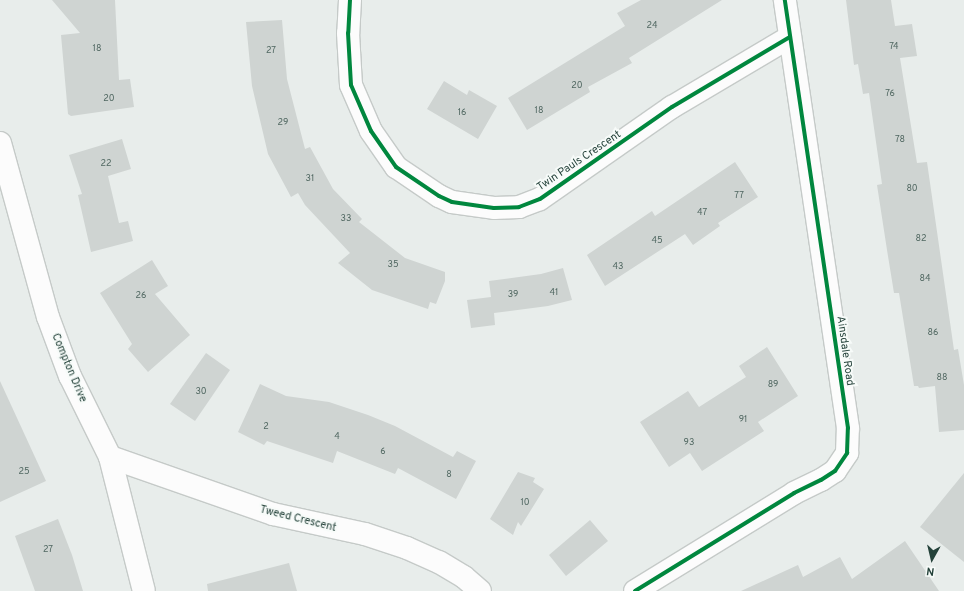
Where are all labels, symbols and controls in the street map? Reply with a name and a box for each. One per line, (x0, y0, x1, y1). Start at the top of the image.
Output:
house number: 24 (646, 21, 658, 31)
house number: 74 (889, 42, 899, 52)
house number: 18 (93, 44, 101, 54)
house number: 27 (266, 46, 276, 56)
house number: 20 (571, 81, 583, 91)
house number: 76 (885, 89, 895, 99)
house number: 20 (103, 94, 115, 104)
house number: 18 (535, 106, 543, 116)
house number: 16 (458, 108, 466, 118)
house number: 29 (278, 118, 288, 128)
street label: Twin Pauls Crescent (534, 128, 624, 194)
house number: 78 (895, 135, 905, 145)
house number: 22 (100, 159, 112, 169)
house number: 31 (306, 174, 314, 184)
house number: 80 (906, 184, 918, 194)
house number: 77 (734, 191, 744, 201)
house number: 47 (697, 208, 707, 218)
house number: 33 (341, 214, 351, 224)
house number: 82 (916, 234, 926, 244)
house number: 45 (651, 236, 663, 246)
house number: 35 (387, 260, 399, 270)
house number: 43 (612, 262, 624, 272)
house number: 84 (919, 274, 931, 284)
house number: 41 (550, 288, 558, 298)
house number: 39 (508, 290, 518, 300)
house number: 26 (136, 291, 146, 301)
street label: Ainsdale Road (834, 315, 856, 387)
house number: 86 (928, 328, 938, 338)
street label: Compton Drive (49, 331, 89, 405)
house number: 88 (937, 373, 947, 383)
house number: 89 (768, 380, 778, 390)
house number: 30 (195, 387, 207, 397)
house number: 91 (739, 415, 747, 425)
house number: 2 (263, 422, 269, 432)
house number: 4 (334, 432, 340, 442)
house number: 93 (684, 438, 694, 448)
house number: 6 (380, 447, 386, 457)
house number: 25 (18, 467, 30, 477)
house number: 8 (446, 470, 452, 480)
house number: 10 (520, 498, 530, 508)
street label: Tweed Crescent (258, 503, 338, 535)
north arrow (912, 539, 952, 579)
house number: 27 (43, 545, 53, 555)
text: N (925, 563, 935, 578)

